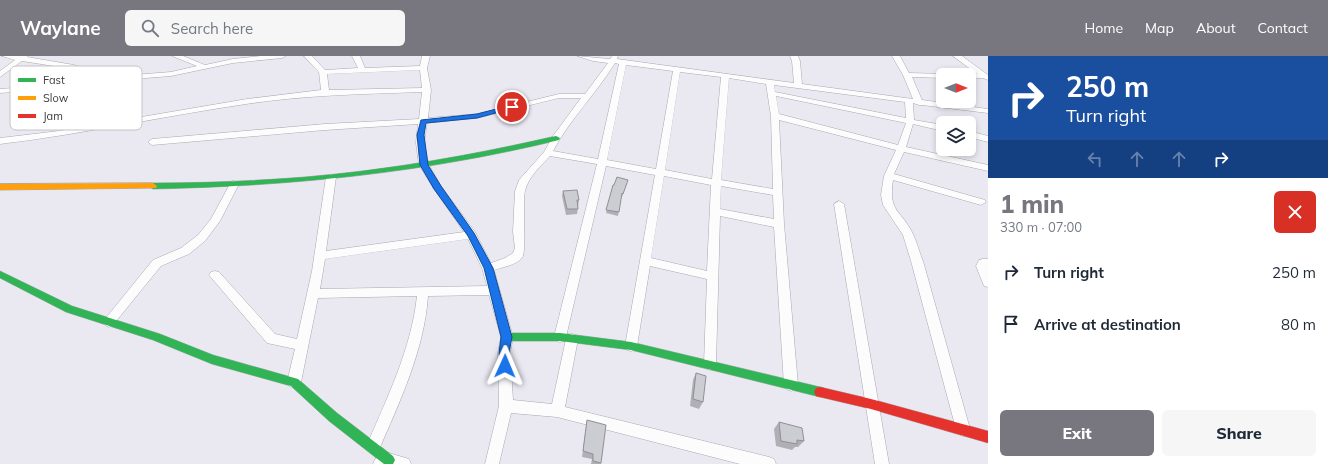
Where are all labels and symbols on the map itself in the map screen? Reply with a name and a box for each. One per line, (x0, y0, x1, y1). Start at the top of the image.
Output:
legend (10, 66, 142, 130)
north arrow (936, 68, 976, 108)
text: Fast (43, 73, 65, 87)
pin (495, 90, 529, 124)
text: Slow (43, 91, 69, 105)
text: Jam (43, 109, 63, 123)
position arrow (484, 345, 526, 387)

